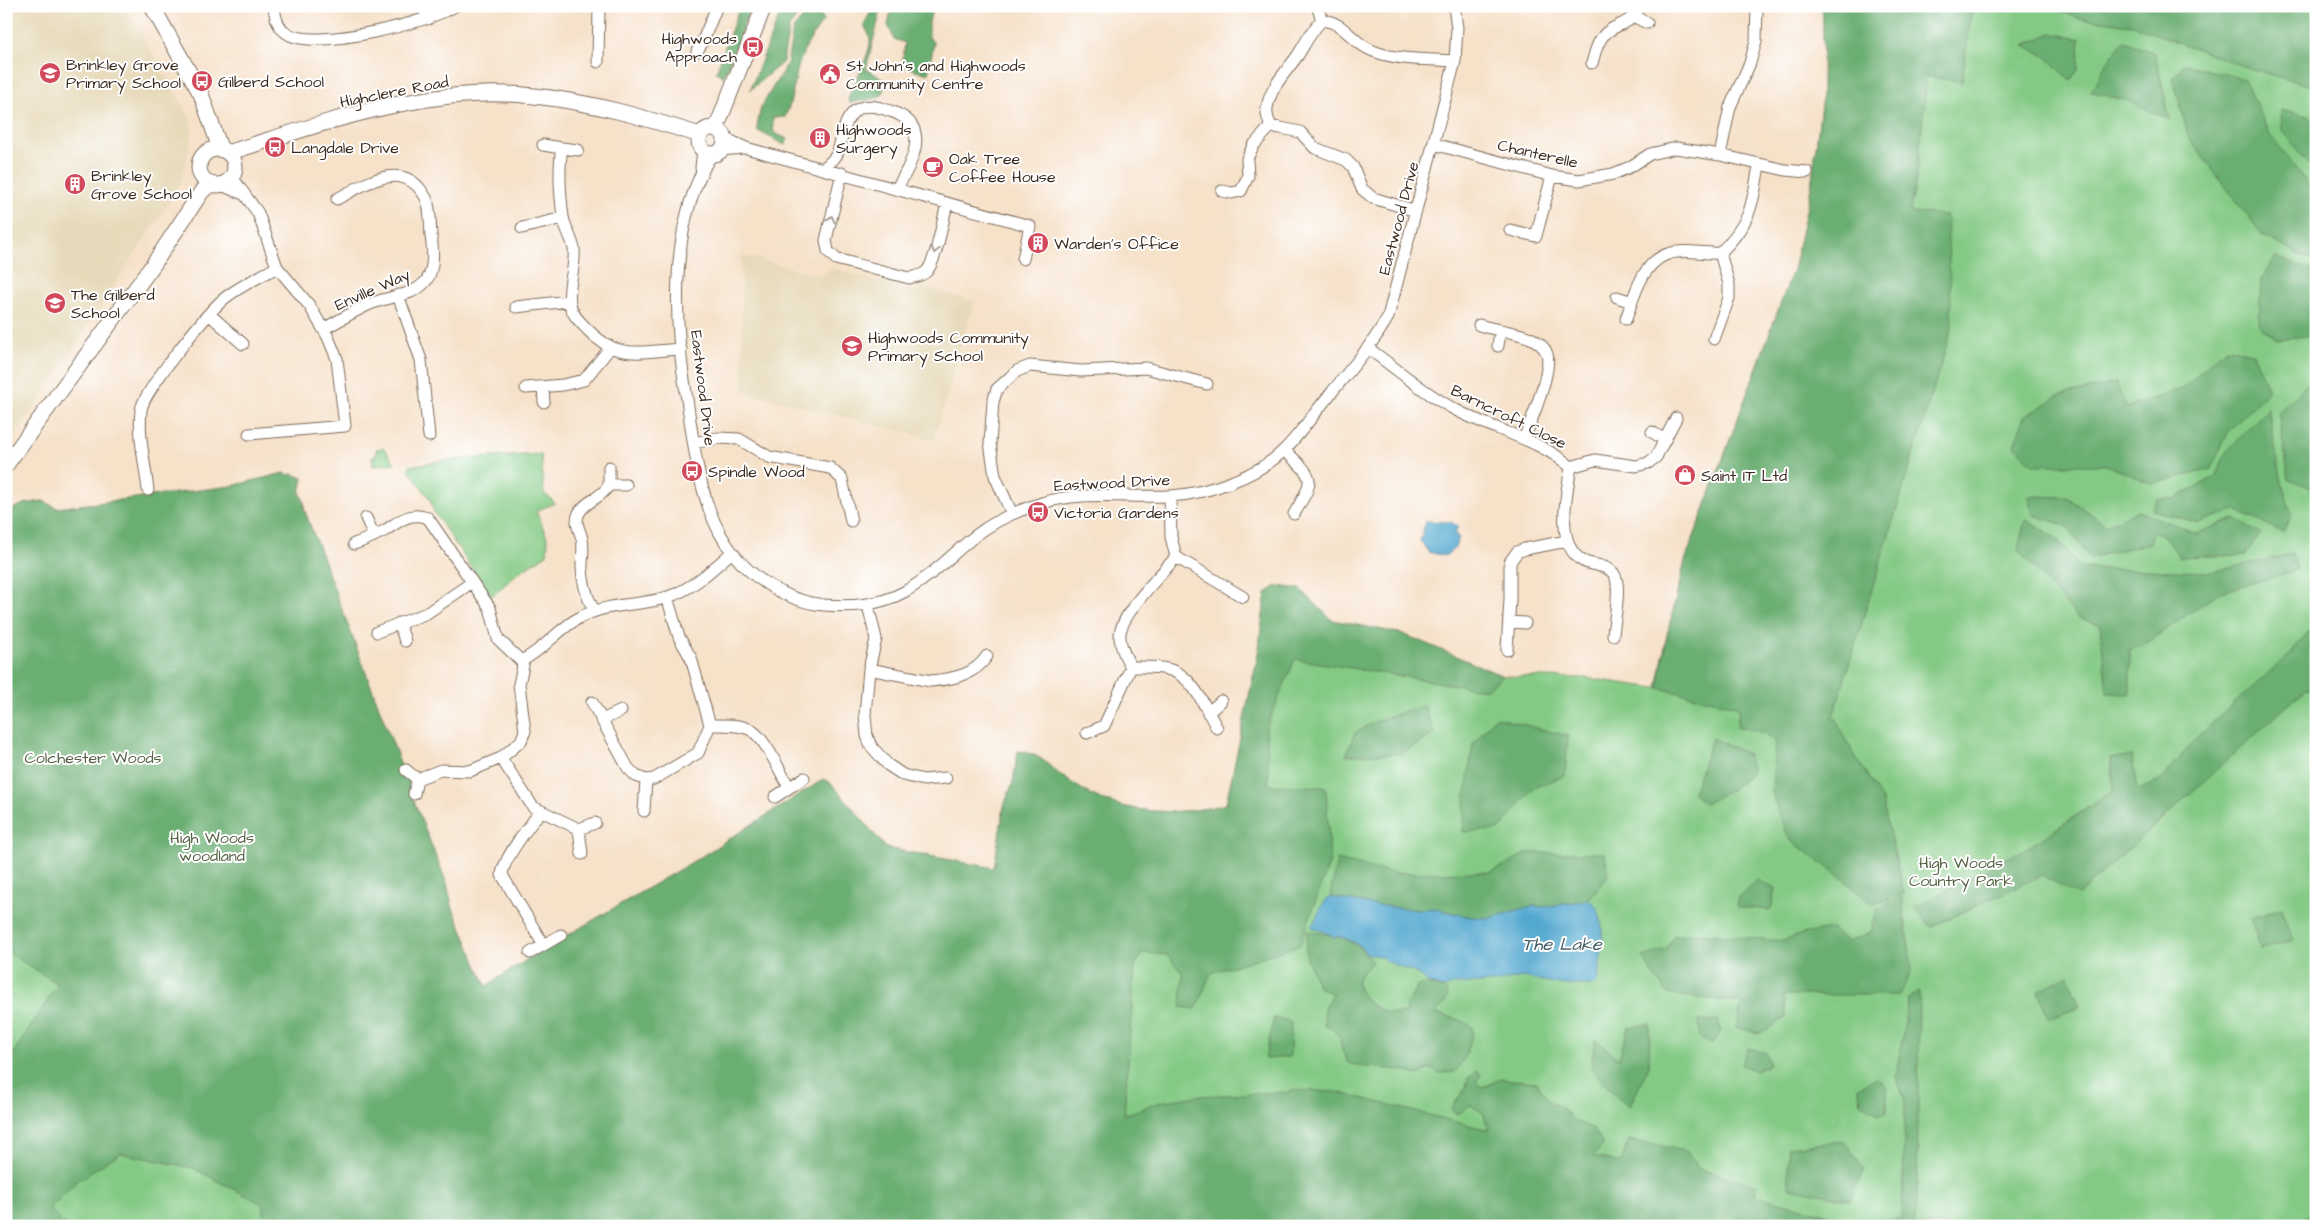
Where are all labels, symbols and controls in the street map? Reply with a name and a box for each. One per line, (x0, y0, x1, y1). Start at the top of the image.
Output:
place label: Highwoods Approach (662, 28, 737, 68)
bus stop icon: Highwoods Approach (741, 35, 765, 59)
place label: Brinkley Grove Primary School (66, 54, 181, 95)
place label: St John's and Highwoods Community Centre (846, 55, 1026, 96)
school or university icon: Brinkley Grove Primary School (38, 61, 62, 85)
public building icon: St John's and Highwoods Community Centre (818, 62, 842, 86)
bus stop icon: Gilberd School (190, 69, 214, 93)
place label: Gilberd School (218, 71, 324, 93)
street label: Highclere Road (338, 71, 451, 114)
place label: Highwoods Surgery (836, 119, 911, 160)
building icon: Highwoods Surgery (808, 126, 832, 150)
street label: Chanterelle (1496, 134, 1580, 174)
bus stop icon: Langdale Drive (263, 135, 287, 159)
place label: Langdale Drive (291, 137, 399, 160)
place label: Oak Tree Coffee House (949, 148, 1056, 188)
cafe icon: Oak Tree Coffee House (921, 155, 945, 179)
street label: Eastwood Drive (1373, 159, 1425, 277)
place label: Brinkley Grove School (91, 165, 192, 205)
building icon: Brinkley Grove School (63, 172, 87, 196)
one-way arrow (825, 214, 836, 223)
building icon: Warden's Office (1026, 231, 1050, 255)
place label: Warden's Office (1054, 233, 1179, 255)
one-way arrow (930, 246, 941, 254)
street label: Enville Way (331, 263, 414, 317)
place label: The Gilberd School (71, 284, 155, 324)
school or university icon: The Gilberd School (43, 291, 67, 315)
place label: Highwoods Community Primary School (868, 327, 1029, 368)
street label: Eastwood Drive (685, 329, 721, 447)
school or university icon: Highwoods Community Primary School (840, 334, 864, 358)
street label: Barncroft Close (1447, 379, 1570, 455)
bus stop icon: Spindle Wood (680, 459, 704, 483)
place label: Spindle Wood (708, 461, 805, 483)
shop icon: Saint IT Ltd (1673, 463, 1697, 487)
place label: Saint IT Ltd (1701, 465, 1787, 487)
street label: Eastwood Drive (1053, 469, 1171, 497)
bus stop icon: Victoria Gardens (1026, 500, 1050, 524)
place label: Victoria Gardens (1054, 502, 1179, 524)
park label: Colchester Woods (24, 747, 162, 769)
park label: High Woods woodland (170, 827, 254, 867)
park label: High Woods Country Park (1909, 852, 2013, 893)
water label: The Lake (1522, 932, 1603, 957)

